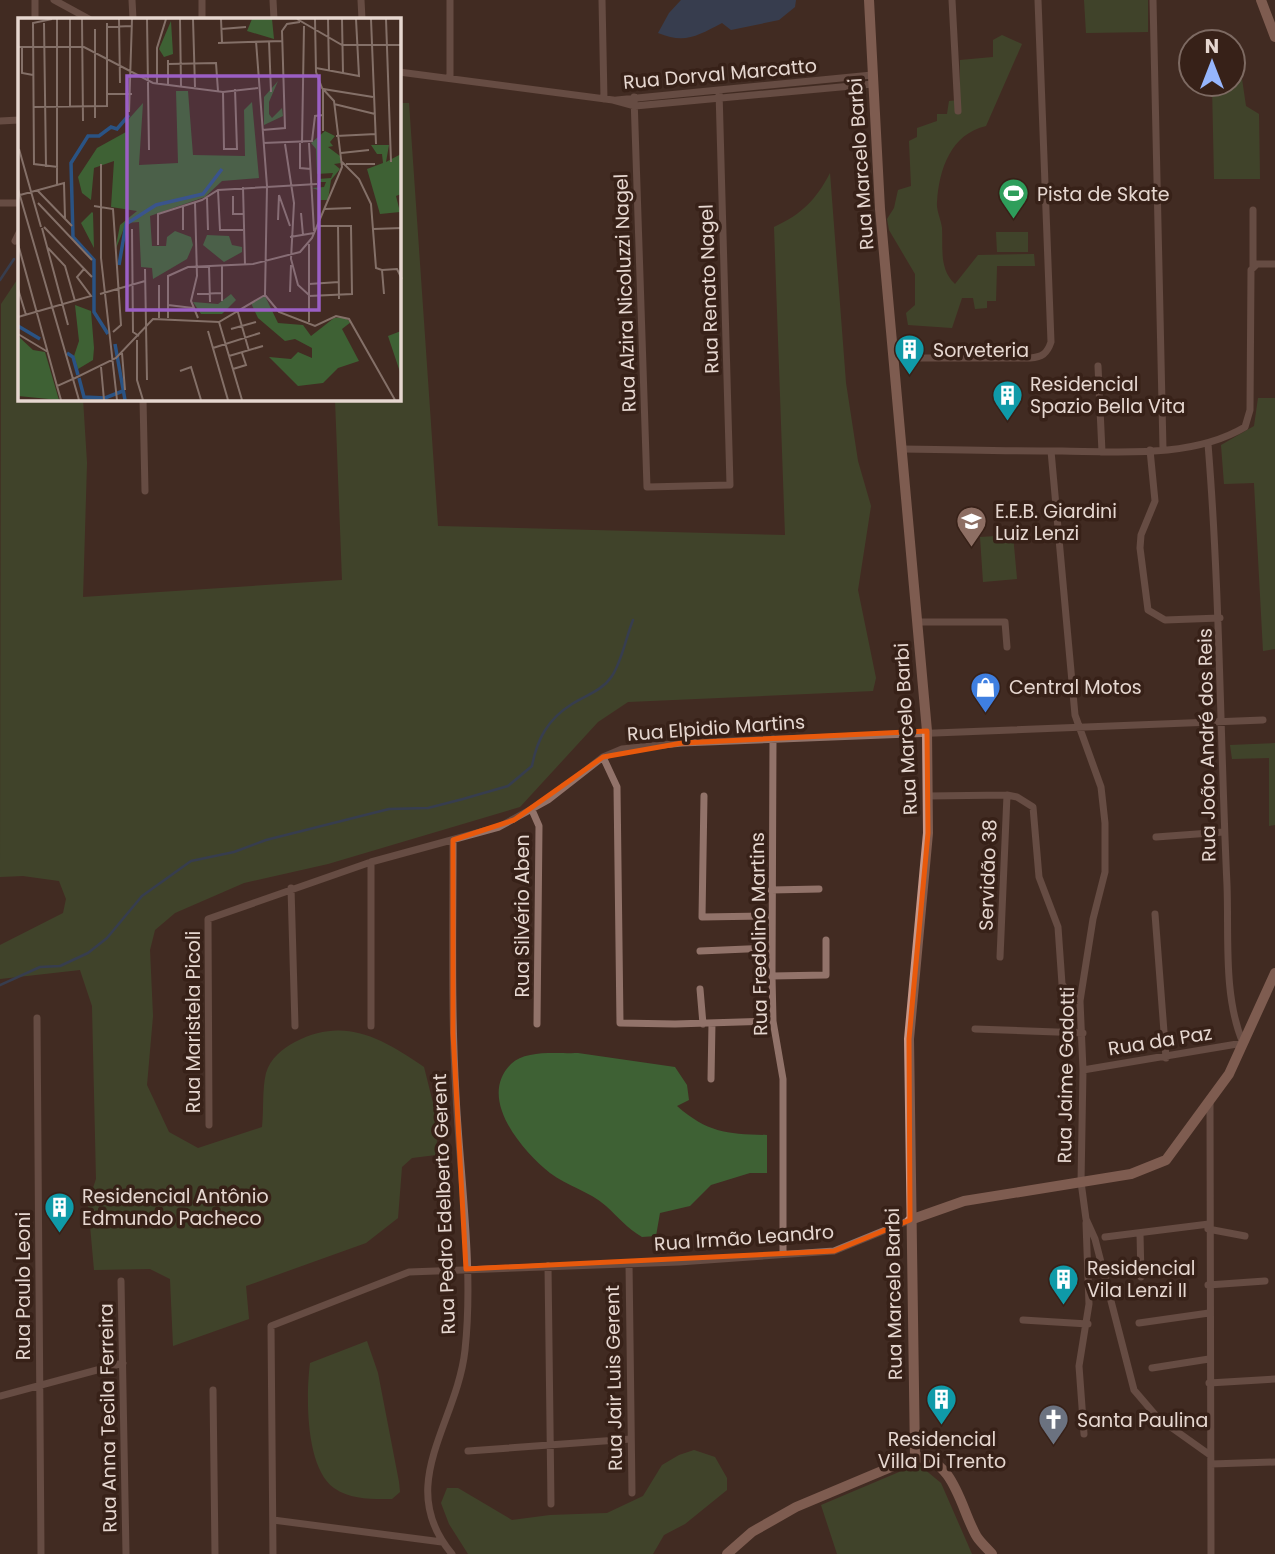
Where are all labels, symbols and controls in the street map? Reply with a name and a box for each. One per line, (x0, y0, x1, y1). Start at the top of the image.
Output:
inset map (18, 18, 401, 401)
north arrow (1177, 28, 1247, 98)
text: N (1205, 33, 1219, 60)
street label: Rua Dorval Marcatto (622, 52, 818, 96)
street label: Rua Marcelo Barbi (842, 77, 880, 251)
street label: Rua Alzira Nicoluzzi Nagel (607, 173, 643, 413)
sports icon: Pista de Skate (997, 177, 1031, 221)
place label: Pista de Skate (1037, 181, 1170, 208)
street label: Rua Renato Nagel (693, 204, 725, 374)
building icon: Sorveteria (893, 333, 927, 377)
place label: Sorveteria (933, 337, 1029, 364)
place label: Residencial Spazio Bella Vita (1030, 371, 1185, 420)
building icon: Residencial Spazio Bella Vita (990, 378, 1024, 422)
place label: E.E.B. Giardini Luiz Lenzi (995, 498, 1117, 547)
school or university icon: E.E.B. Giardini Luiz Lenzi (955, 505, 989, 549)
street label: Rua João André dos Reis (1191, 628, 1223, 862)
street label: Rua Marcelo Barbi (888, 642, 924, 816)
shop icon: Central Motos (969, 670, 1003, 714)
place label: Central Motos (1009, 674, 1142, 701)
street label: Rua Elpidio Martins (626, 708, 806, 748)
street label: Servidão 38 (973, 819, 1003, 931)
street label: Rua Fredolino Martins (744, 832, 774, 1036)
street label: Rua Silvério Aben (509, 834, 536, 998)
street label: Rua Maristela Picoli (180, 931, 207, 1113)
street label: Rua Jaime Gadotti (1051, 986, 1081, 1164)
street label: Rua da Paz (1106, 1019, 1214, 1063)
street label: Rua Pedro Edelberto Gerent (426, 1073, 462, 1335)
place label: Residencial Antônio Edmundo Pacheco (82, 1183, 269, 1232)
building icon: Residencial Antônio Edmundo Pacheco (42, 1190, 76, 1234)
street label: Rua Marcelo Barbi (879, 1208, 909, 1380)
street label: Rua Paulo Leoni (10, 1212, 37, 1360)
street label: Rua Irmão Leandro (653, 1218, 835, 1258)
place label: Residencial Vila Lenzi II (1087, 1255, 1195, 1304)
building icon: Residencial Vila Lenzi II (1047, 1262, 1081, 1306)
street label: Rua Jair Luis Gerent (599, 1285, 629, 1471)
street label: Rua Anna Tecila Ferreira (92, 1303, 124, 1533)
building icon: Residencial Villa Di Trento (925, 1383, 959, 1427)
church icon: Santa Paulina (1037, 1403, 1071, 1447)
place label: Santa Paulina (1077, 1407, 1208, 1434)
place label: Residencial Villa Di Trento (878, 1426, 1006, 1475)

